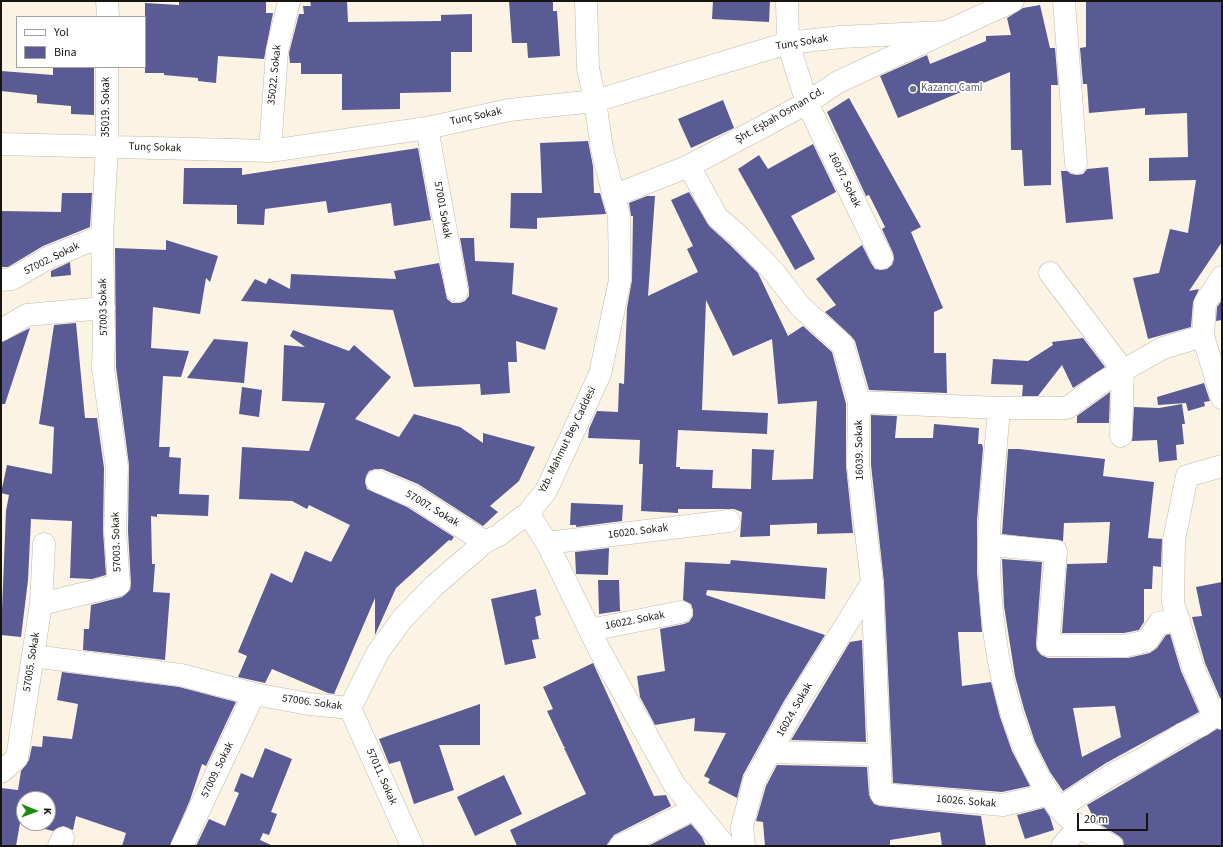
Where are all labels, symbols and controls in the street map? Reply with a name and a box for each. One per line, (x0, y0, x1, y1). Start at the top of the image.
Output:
legend (16, 16, 146, 68)
text: Yol (54, 24, 69, 41)
street label: Tunç Sokak (775, 32, 829, 54)
text: Bina (54, 44, 77, 61)
street label: 35022. Sokak (265, 44, 285, 106)
street label: 35019. Sokak (100, 77, 114, 137)
place label: Kazancı Cami (921, 82, 982, 96)
marker: Kazancı Cami (908, 84, 918, 94)
street label: Şht. Eşbah Osman Cd. (733, 85, 827, 147)
street label: Tunç Sokak (449, 105, 503, 129)
street label: Tunç Sokak (128, 140, 182, 156)
street label: 16037. Sokak (825, 150, 863, 210)
street label: 57001 Sokak (430, 180, 454, 240)
street label: 57002. Sokak (22, 240, 82, 278)
street label: 57003 Sokak (97, 278, 111, 336)
street label: Yzb. Mahmut Bey Caddesi (536, 385, 600, 495)
street label: 16039. Sokak (853, 420, 867, 480)
street label: 57007. Sokak (403, 488, 461, 530)
street label: 57003. Sokak (109, 512, 125, 572)
street label: 16020. Sokak (607, 522, 669, 542)
street label: 16022. Sokak (604, 609, 666, 633)
street label: 57005. Sokak (21, 631, 43, 693)
street label: 16024. Sokak (774, 681, 816, 739)
street label: 57006. Sokak (281, 692, 343, 714)
street label: 57009. Sokak (199, 740, 237, 800)
street label: 57011. Sokak (363, 747, 399, 807)
north arrow (16, 791, 56, 831)
street label: 16026. Sokak (935, 793, 997, 811)
scale bar (1079, 805, 1150, 831)
text: K (40, 808, 55, 815)
text: 20 m (1084, 811, 1108, 828)

